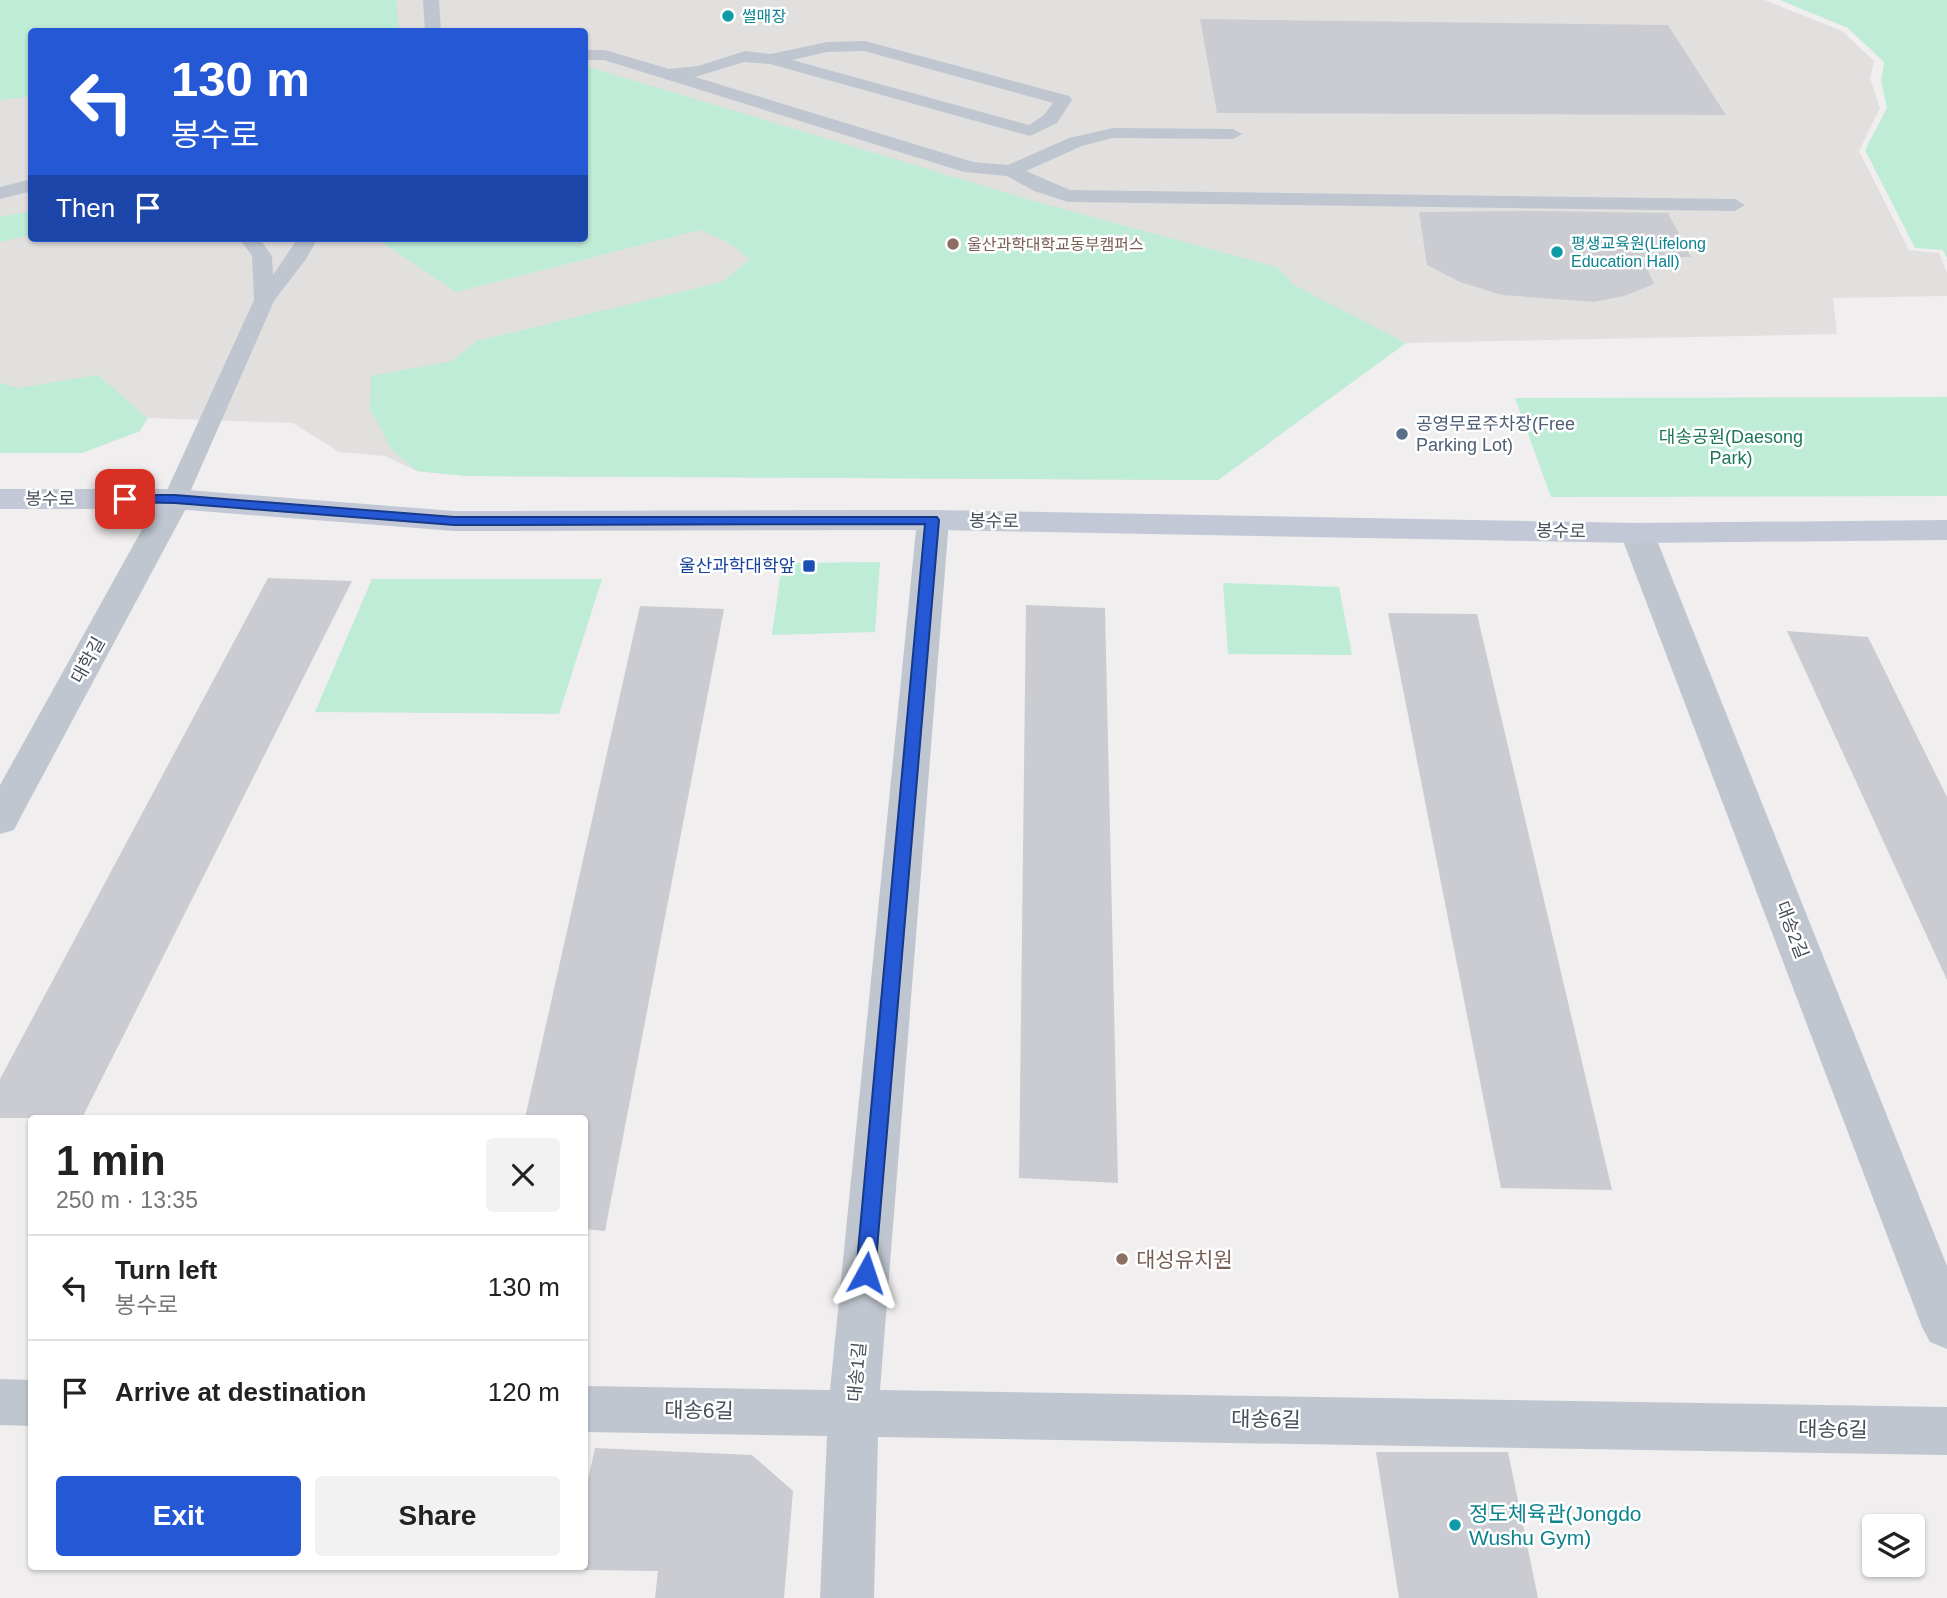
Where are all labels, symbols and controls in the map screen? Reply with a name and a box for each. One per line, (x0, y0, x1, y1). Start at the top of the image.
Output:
marker: 썰매장 (720, 8, 736, 24)
place label: 썰매장 (742, 8, 786, 25)
text: 130 m (171, 52, 310, 106)
icon: left (56, 56, 147, 147)
text: 봉수로 (171, 117, 259, 153)
icon: arrive (129, 189, 167, 227)
text: Then (56, 193, 115, 223)
place label: 평생교육원(Lifelong Education Hall) (1571, 235, 1706, 270)
marker: 울산과학대학교동부캠퍼스 (945, 236, 961, 252)
place label: 울산과학대학교동부캠퍼스 (967, 236, 1144, 253)
marker: 평생교육원(Lifelong Education Hall) (1549, 244, 1565, 260)
place label: 공영무료주차장(Free Parking Lot) (1416, 414, 1575, 455)
marker: 공영무료주차장(Free Parking Lot) (1394, 426, 1410, 442)
park label: 대송공원(Daesong Park) (1659, 427, 1803, 468)
pin (95, 469, 155, 529)
icon: arrive (106, 480, 144, 518)
street label: 봉수로 (25, 489, 75, 509)
street label: 봉수로 (969, 511, 1019, 531)
street label: 봉수로 (1536, 521, 1586, 541)
place label: 울산과학대학앞 (679, 556, 795, 576)
marker: 울산과학대학앞 (801, 558, 817, 574)
street label: 대학길 (67, 633, 109, 687)
street label: 대송2길 (1772, 899, 1812, 961)
text: 1 min (56, 1137, 166, 1184)
button: close (486, 1138, 560, 1212)
text: 250 m · 13:35 (56, 1187, 198, 1213)
position arrow (829, 1236, 903, 1310)
place label: 대성유치원 (1136, 1248, 1233, 1271)
marker: 대성유치원 (1114, 1251, 1130, 1267)
text: Turn left (115, 1255, 217, 1285)
icon: left (56, 1269, 94, 1307)
text: 130 m (488, 1272, 560, 1302)
text: 봉수로 (115, 1292, 178, 1318)
street label: 대송1길 (844, 1341, 870, 1403)
icon: arrive (56, 1374, 94, 1412)
text: Arrive at destination (115, 1377, 366, 1407)
text: 120 m (488, 1377, 560, 1407)
street label: 대송6길 (664, 1398, 734, 1422)
street label: 대송6길 (1231, 1407, 1301, 1431)
street label: 대송6길 (1798, 1417, 1868, 1441)
button: Exit (56, 1476, 301, 1556)
button: Share (315, 1476, 560, 1556)
place label: 정도체육관(Jongdo Wushu Gym) (1469, 1502, 1642, 1549)
map controls (1862, 1514, 1925, 1577)
button: layers (1862, 1514, 1925, 1577)
marker: 정도체육관(Jongdo Wushu Gym) (1447, 1517, 1463, 1533)

